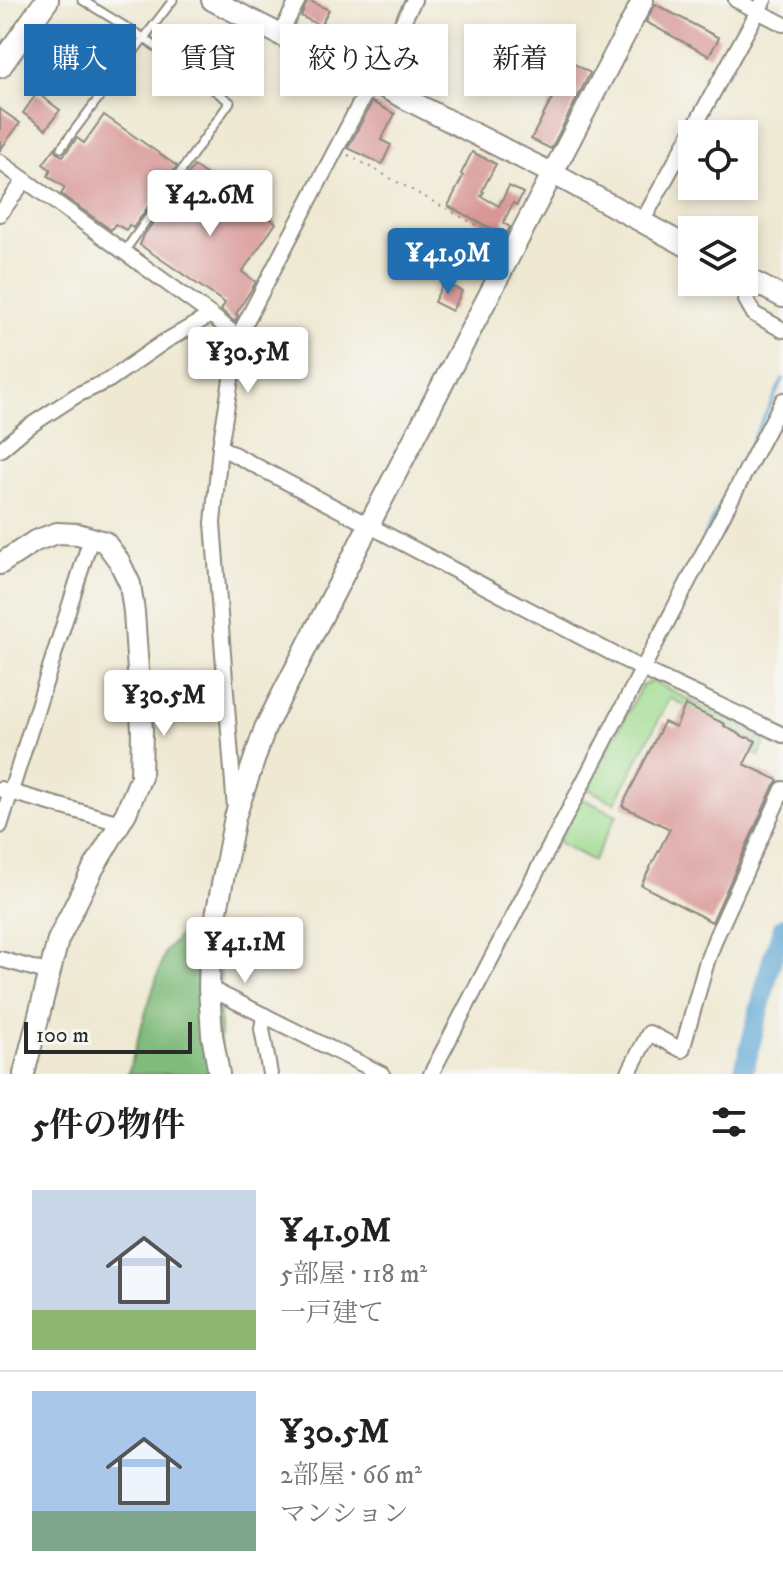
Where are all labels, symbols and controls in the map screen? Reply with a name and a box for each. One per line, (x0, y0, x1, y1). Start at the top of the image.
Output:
chip: 購入 (24, 24, 136, 96)
chip: 賃貸 (152, 24, 264, 96)
chip: 絞り込み (280, 24, 448, 96)
chip: 新着 (464, 24, 576, 96)
map controls (678, 120, 758, 296)
button: locate (678, 120, 758, 200)
pin: ¥42.6M (145, 170, 275, 238)
text: ¥42.6M (165, 179, 255, 212)
button: layers (678, 216, 758, 296)
pin: ¥41.9M (383, 228, 513, 296)
text: ¥41.9M (406, 237, 490, 270)
pin: ¥30.5M (183, 327, 313, 395)
text: ¥30.5M (206, 336, 290, 369)
pin: ¥30.5M (99, 670, 229, 738)
text: ¥30.5M (122, 679, 206, 712)
pin: ¥41.1M (180, 917, 310, 985)
text: ¥41.1M (204, 926, 286, 959)
scale bar (24, 1018, 192, 1054)
text: 100 m (36, 1022, 89, 1049)
icon: filters (707, 1100, 751, 1144)
text: 5件の物件 (32, 1105, 185, 1147)
text: ¥41.9M (280, 1210, 391, 1252)
icon: home (96, 1222, 192, 1318)
text: 5部屋 · 118 m² (280, 1258, 427, 1291)
text: 一戸建て (280, 1297, 384, 1330)
text: ¥30.5M (280, 1411, 389, 1453)
icon: home (96, 1423, 192, 1519)
text: 2部屋 · 66 m² (280, 1459, 422, 1492)
text: マンション (280, 1498, 409, 1531)

